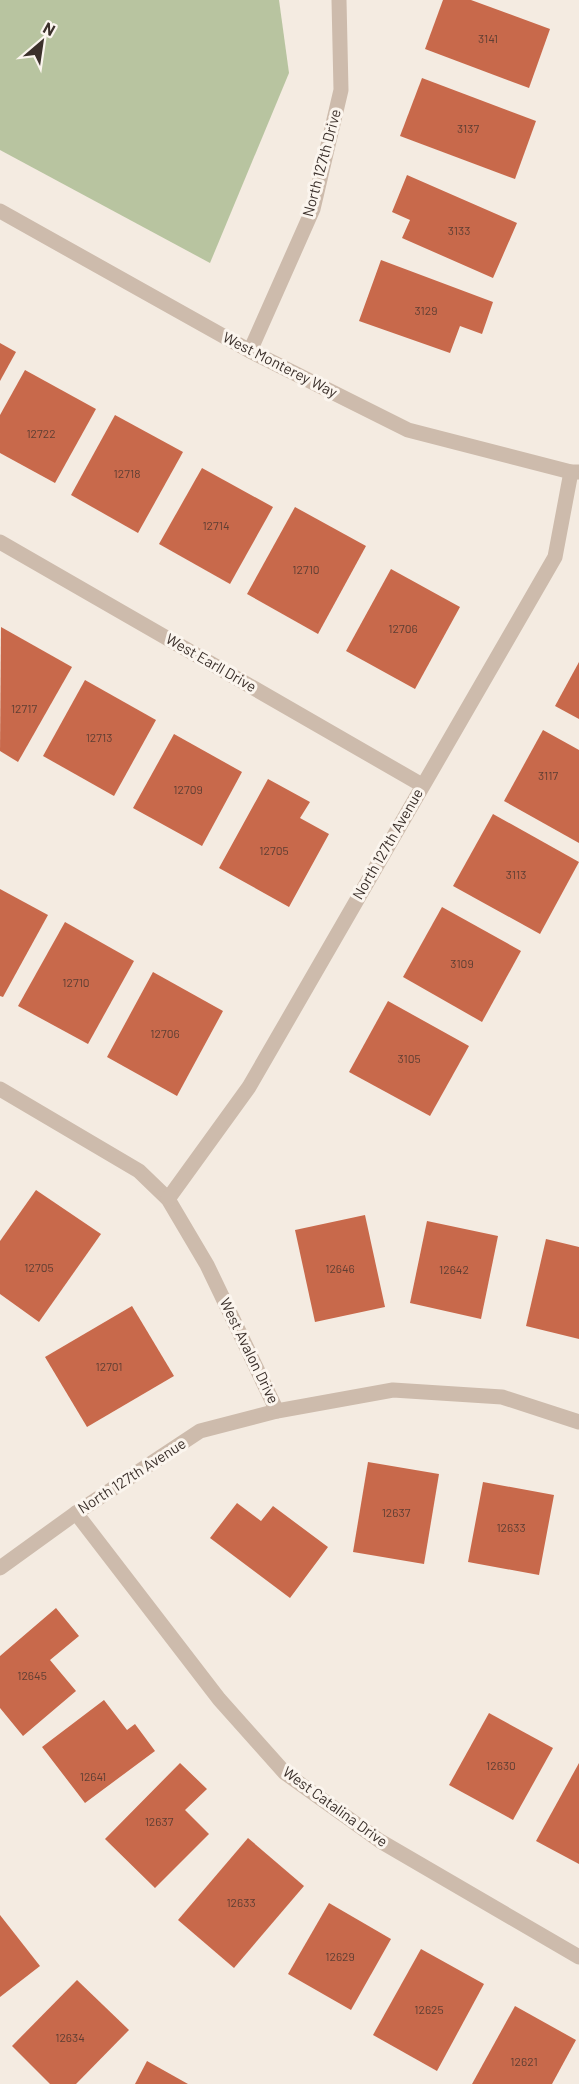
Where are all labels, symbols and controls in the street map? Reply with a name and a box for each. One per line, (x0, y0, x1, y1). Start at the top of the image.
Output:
north arrow (12, 12, 72, 72)
text: N (40, 18, 59, 39)
house number: 3141 (478, 31, 498, 45)
street label: North 127th Drive (298, 107, 344, 219)
house number: 3137 (457, 121, 479, 135)
house number: 3133 (448, 223, 470, 237)
house number: 3129 (415, 303, 437, 317)
street label: West Monterey Way (220, 327, 341, 401)
house number: 12722 (26, 426, 56, 440)
house number: 12718 (114, 466, 140, 480)
house number: 12714 (202, 518, 230, 532)
house number: 12710 (292, 562, 320, 576)
house number: 12706 (388, 621, 418, 635)
street label: West Earll Drive (163, 629, 260, 695)
house number: 12717 (11, 701, 37, 715)
house number: 12713 (86, 730, 112, 744)
house number: 3117 (538, 768, 558, 782)
house number: 12709 (173, 782, 203, 796)
street label: North 127th Avenue (348, 785, 426, 902)
house number: 12705 (259, 843, 289, 857)
house number: 3113 (506, 867, 526, 881)
house number: 3109 (450, 956, 474, 970)
house number: 12710 (62, 975, 90, 989)
house number: 12706 (150, 1026, 180, 1040)
house number: 3105 (397, 1051, 421, 1065)
house number: 12705 (24, 1260, 54, 1274)
house number: 12646 (325, 1261, 355, 1275)
house number: 12642 (439, 1262, 469, 1276)
street label: West Avalon Drive (217, 1295, 283, 1406)
house number: 12701 (96, 1359, 122, 1373)
street label: North 127th Avenue (74, 1434, 189, 1517)
house number: 12637 (382, 1505, 411, 1519)
house number: 12633 (496, 1520, 526, 1534)
house number: 12645 (17, 1668, 47, 1682)
house number: 12630 (486, 1758, 516, 1772)
street label: West Catalina Drive (280, 1762, 391, 1850)
house number: 12641 (80, 1769, 106, 1783)
house number: 12637 (145, 1814, 174, 1828)
house number: 12633 (226, 1895, 256, 1909)
house number: 12629 (325, 1949, 355, 1963)
house number: 12625 (414, 2002, 444, 2016)
house number: 12634 (55, 2030, 85, 2044)
house number: 12621 (510, 2054, 538, 2068)

